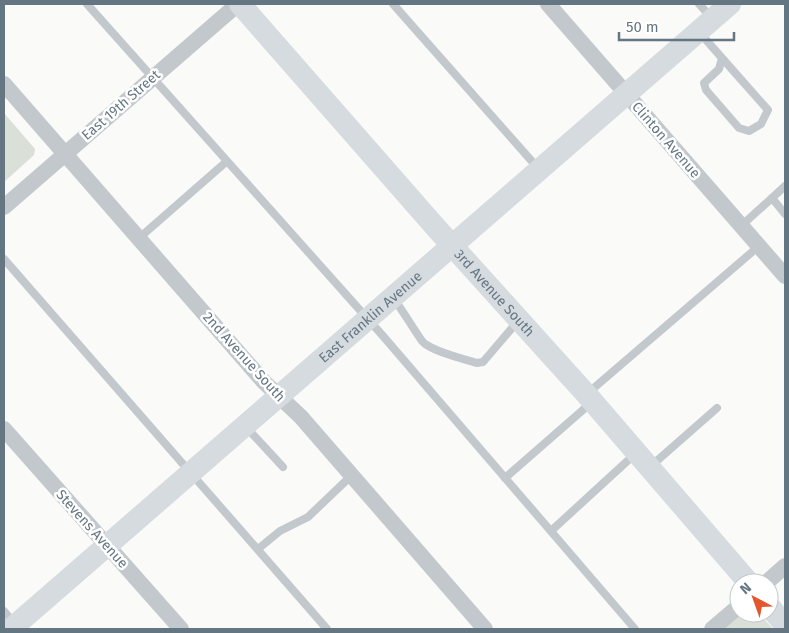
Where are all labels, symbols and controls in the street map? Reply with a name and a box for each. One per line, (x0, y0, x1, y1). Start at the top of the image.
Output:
scale bar (619, 10, 734, 42)
text: 50 m (626, 18, 659, 36)
street label: East 19th Street (78, 66, 164, 144)
street label: Clinton Avenue (628, 98, 704, 182)
street label: 3rd Avenue South (451, 246, 538, 340)
street label: East Franklin Avenue (315, 267, 425, 366)
street label: 2nd Avenue South (199, 309, 289, 405)
street label: Stevens Avenue (52, 486, 132, 572)
north arrow (729, 573, 779, 623)
text: N (737, 579, 755, 598)

